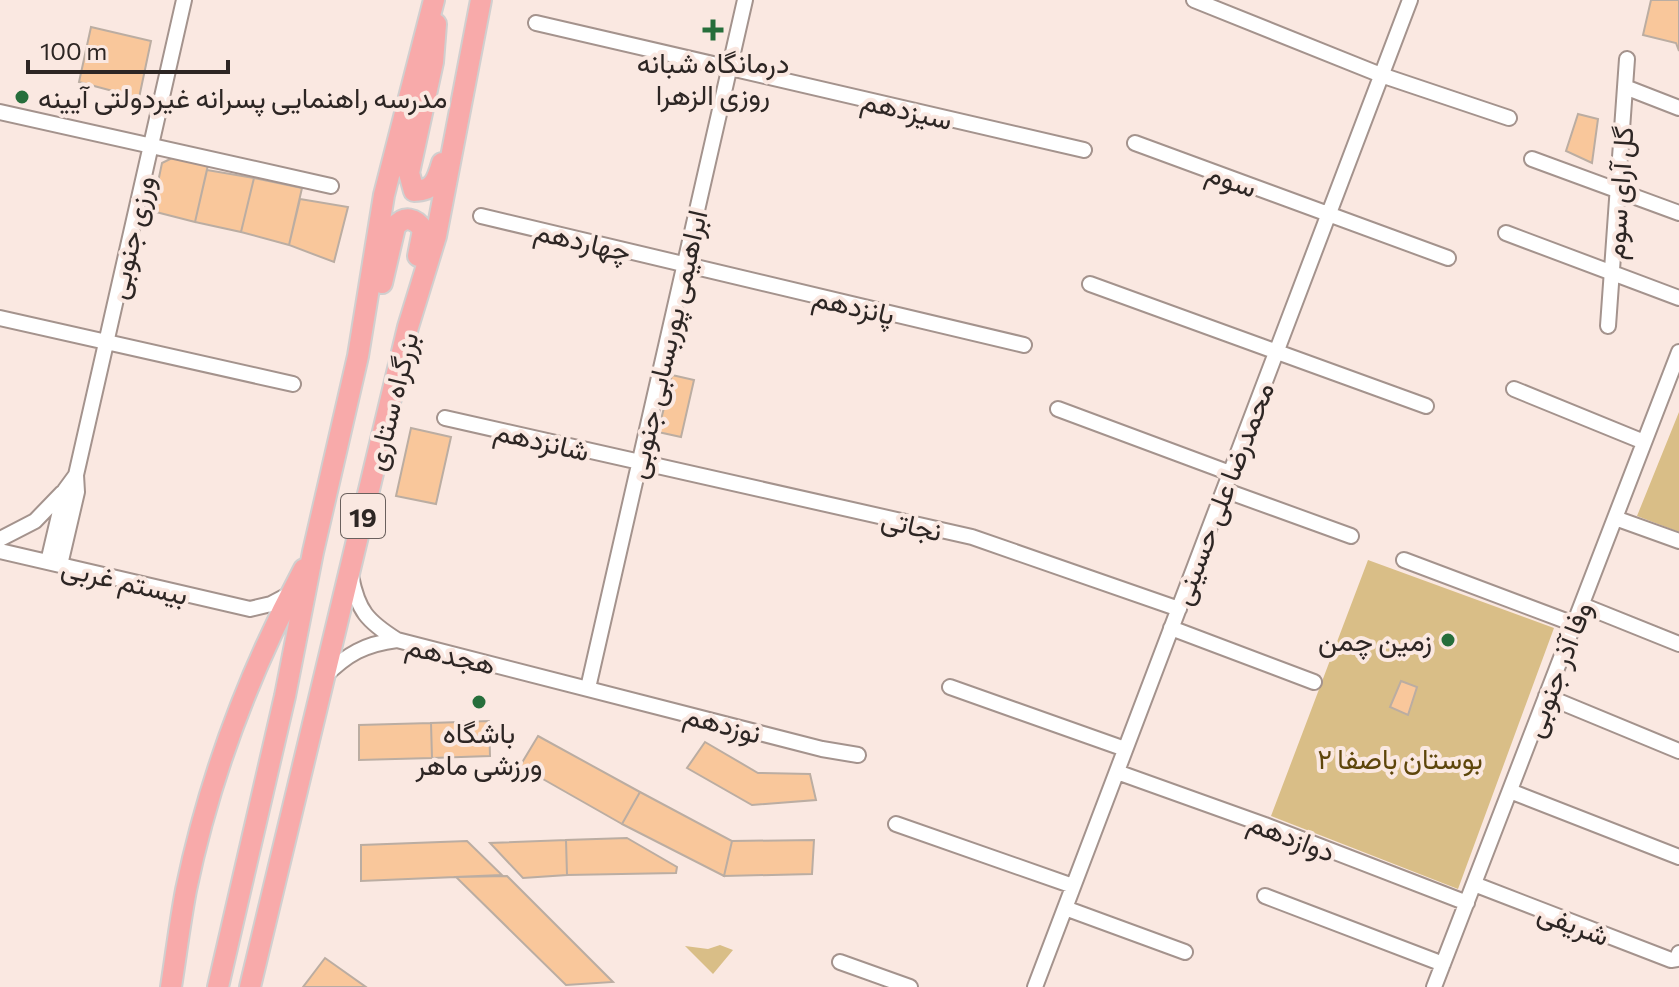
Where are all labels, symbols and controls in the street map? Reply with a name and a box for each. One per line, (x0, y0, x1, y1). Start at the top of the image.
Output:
marker: درمانگاه شبانه روزی الزهرا (702, 19, 724, 41)
scale bar (28, 24, 228, 74)
text: 100 m (40, 36, 107, 65)
place label: درمانگاه شبانه روزی الزهرا (637, 45, 789, 113)
place label: مدرسه راهنمایی پسرانه غیردولتی آیینه (38, 80, 447, 117)
street label: سیزدهم (857, 82, 956, 139)
marker: مدرسه راهنمایی پسرانه غیردولتی آیینه (13, 88, 31, 106)
street label: گل آرای سوم (1596, 125, 1643, 261)
street label: سوم (1201, 154, 1262, 207)
street label: ورزی جنوبی (99, 172, 163, 303)
street label: ابراهیمی پوربسابی جنوبی (619, 206, 716, 482)
street label: چهاردهم (531, 212, 635, 271)
street label: پانزدهم (809, 279, 898, 334)
street label: بزرگراه ستاری (357, 328, 427, 474)
street label: محمدرضا علی حسینی (1164, 377, 1282, 610)
street label: شانزدهم (490, 413, 593, 470)
road number: 19 (341, 494, 385, 538)
street label: نجاتی (878, 501, 946, 548)
street label: بیستم غربی (58, 549, 192, 614)
street label: وفا آذر جنوبی (1516, 596, 1600, 742)
place label: زمین چمن (1318, 623, 1432, 660)
street label: هجدهم (402, 627, 499, 684)
marker: زمین چمن (1439, 631, 1457, 649)
marker: باشگاه ورزشی ماهر (470, 693, 488, 711)
street label: نوزدهم (680, 696, 765, 752)
place label: باشگاه ورزشی ماهر (414, 715, 543, 783)
park label: بوستان باصفا ۲ (1317, 741, 1483, 777)
street label: دوازدهم (1243, 804, 1340, 871)
street label: شریفی (1533, 894, 1615, 954)

